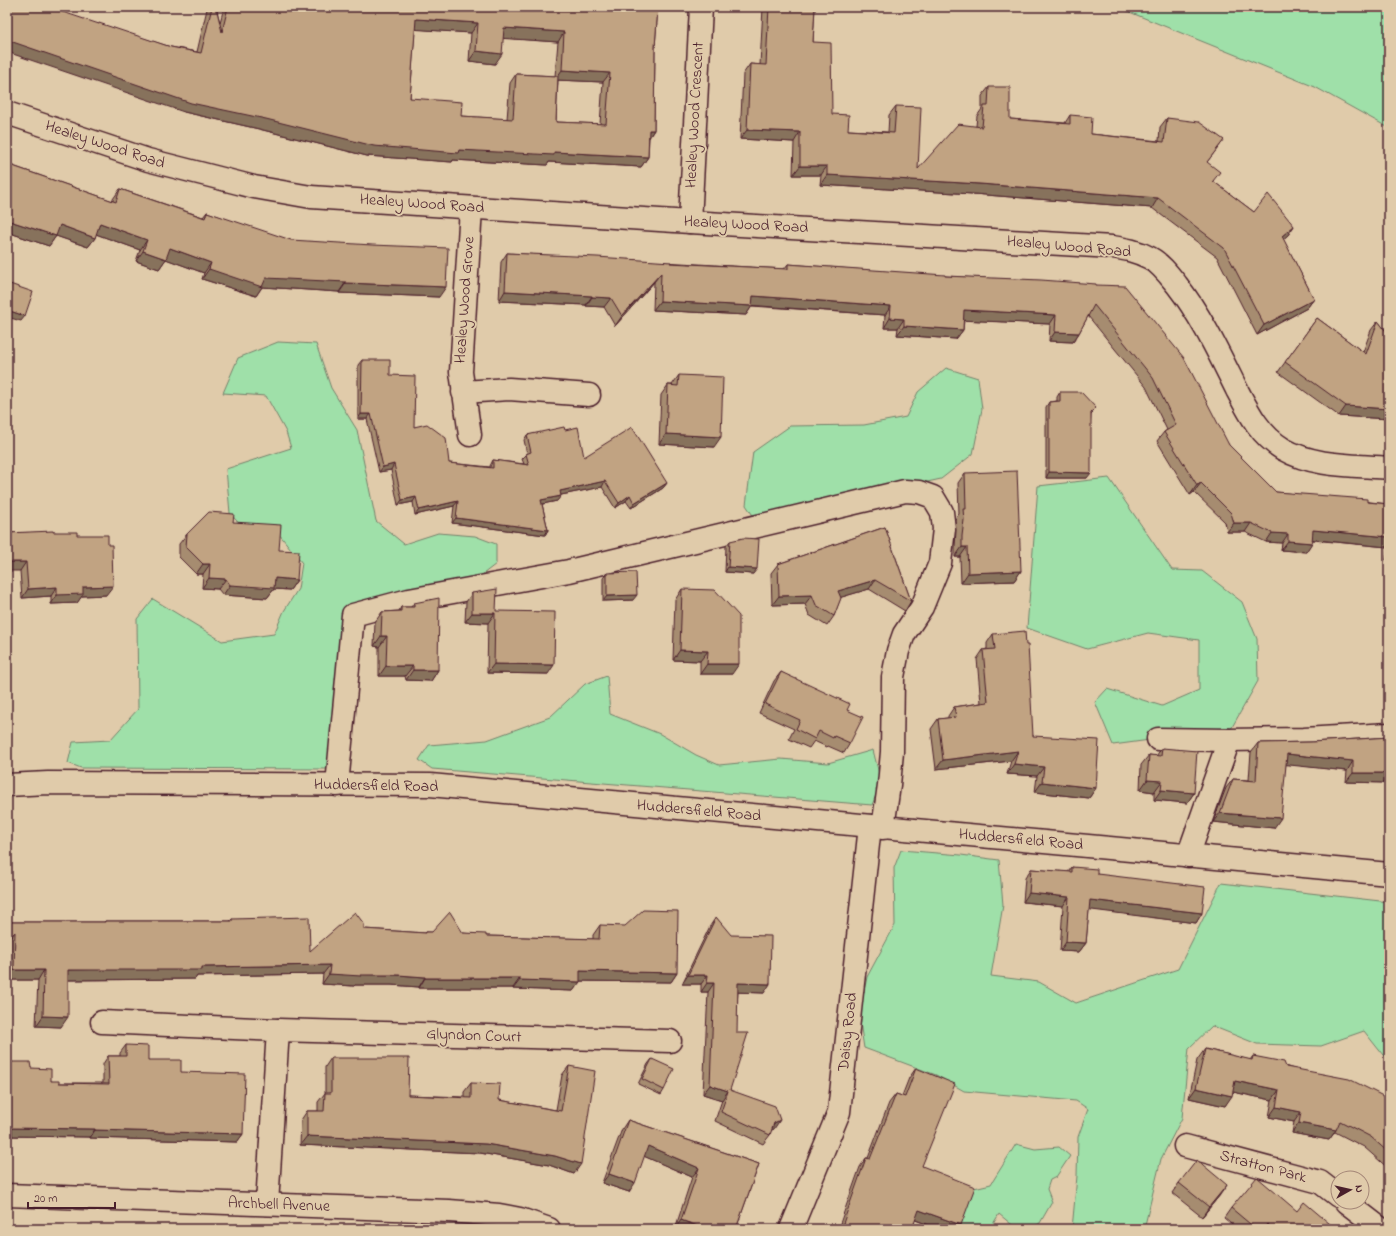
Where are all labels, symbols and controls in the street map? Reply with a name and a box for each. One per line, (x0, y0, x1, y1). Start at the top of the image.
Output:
street label: Healey Wood Crescent (679, 41, 711, 189)
street label: Healey Wood Road (42, 114, 168, 176)
street label: Healey Wood Road (359, 188, 485, 220)
street label: Healey Wood Road (683, 210, 809, 240)
street label: Healey Wood Road (1006, 230, 1132, 264)
street label: Healey Wood Grove (449, 235, 481, 364)
street label: Huddersfield Road (313, 773, 439, 799)
street label: Huddersfield Road (636, 794, 762, 828)
street label: Huddersfield Road (958, 823, 1084, 857)
street label: Daisy Road (832, 991, 864, 1074)
street label: Glyndon Court (426, 1022, 523, 1050)
street label: Stratton Park (1217, 1144, 1310, 1190)
north arrow (1330, 1170, 1370, 1210)
scale bar (28, 1184, 115, 1210)
text: N (1350, 1184, 1367, 1194)
text: 20 m (34, 1190, 57, 1208)
street label: Archbell Avenue (227, 1191, 331, 1219)

